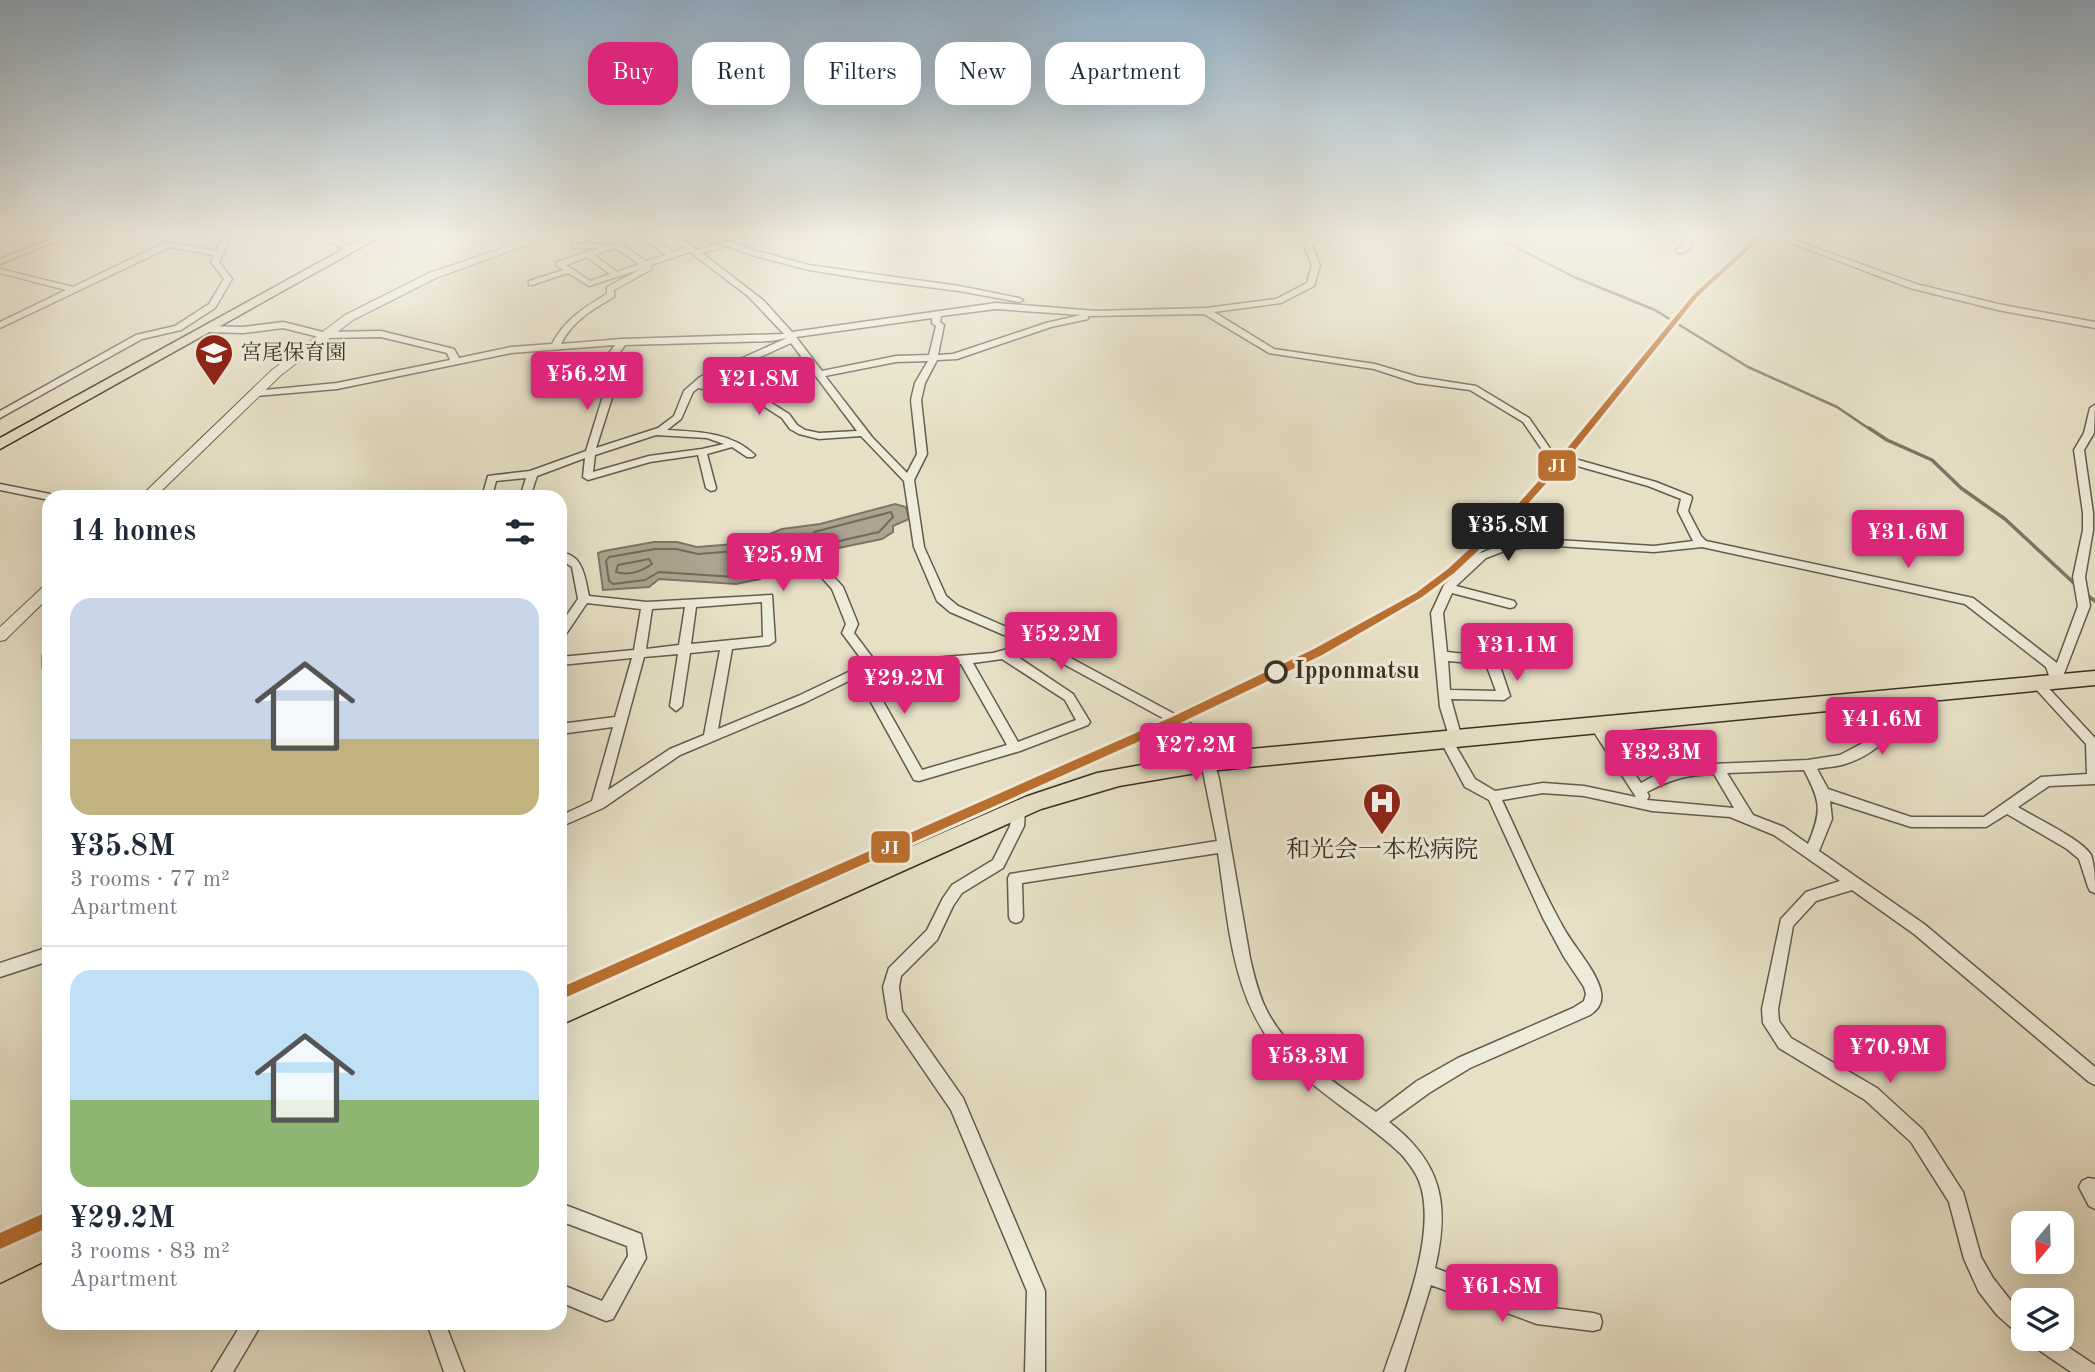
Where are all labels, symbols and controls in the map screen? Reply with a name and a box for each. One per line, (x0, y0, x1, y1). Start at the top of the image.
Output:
chip: Buy (588, 42, 678, 105)
chip: Rent (692, 42, 790, 105)
chip: Filters (804, 42, 921, 105)
chip: New (935, 42, 1031, 105)
chip: Apartment (1045, 42, 1205, 105)
school or university icon: 宮尾保育園 (193, 332, 235, 387)
place label: 宮尾保育園 (241, 341, 346, 364)
pin: ¥56.2M (530, 352, 644, 412)
pin: ¥21.8M (702, 358, 816, 417)
text: ¥56.2M (547, 363, 627, 386)
text: ¥21.8M (719, 368, 799, 391)
line badge: JI (1537, 449, 1577, 482)
text: JI (1548, 458, 1566, 477)
pin: ¥35.8M (1451, 504, 1565, 563)
pin: ¥31.6M (1851, 510, 1965, 570)
icon: filters (501, 513, 539, 551)
text: ¥35.8M (1468, 514, 1548, 537)
text: 14 homes (70, 517, 196, 547)
text: ¥31.6M (1868, 521, 1948, 544)
pin: ¥25.9M (726, 534, 840, 593)
text: ¥25.9M (743, 544, 823, 567)
pin: ¥52.2M (1004, 612, 1118, 672)
text: ¥52.2M (1021, 623, 1101, 646)
pin: ¥31.1M (1460, 624, 1574, 683)
text: ¥31.1M (1477, 634, 1557, 657)
icon: home (242, 643, 368, 769)
pin: ¥29.2M (847, 656, 961, 716)
place label: Ipponmatsu (1294, 660, 1420, 684)
marker: Ipponmatsu (1265, 661, 1287, 683)
text: ¥29.2M (864, 667, 944, 690)
pin: ¥41.6M (1825, 698, 1939, 757)
text: ¥41.6M (1842, 708, 1922, 731)
pin: ¥27.2M (1139, 724, 1253, 783)
pin: ¥32.3M (1604, 730, 1718, 790)
text: ¥27.2M (1156, 734, 1236, 757)
text: ¥32.3M (1621, 741, 1701, 764)
hospital icon: 和光会一本松病院 (1361, 781, 1403, 836)
line badge: JI (870, 830, 911, 864)
text: ¥35.8M (70, 832, 175, 862)
place label: 和光会一本松病院 (1286, 836, 1478, 863)
text: JI (881, 840, 899, 859)
text: 3 rooms · 77 m² (70, 868, 230, 891)
text: Apartment (70, 896, 178, 919)
icon: home (242, 1015, 368, 1141)
pin: ¥70.9M (1833, 1026, 1947, 1085)
pin: ¥53.3M (1251, 1034, 1365, 1094)
text: ¥70.9M (1850, 1036, 1930, 1059)
text: ¥53.3M (1268, 1045, 1348, 1068)
text: ¥29.2M (70, 1204, 175, 1234)
north arrow (2011, 1211, 2074, 1274)
map controls (2011, 1211, 2074, 1351)
text: 3 rooms · 83 m² (70, 1240, 230, 1263)
pin: ¥61.8M (1445, 1264, 1559, 1324)
text: Apartment (70, 1268, 178, 1291)
text: ¥61.8M (1462, 1275, 1542, 1298)
button: layers (2011, 1288, 2074, 1351)

